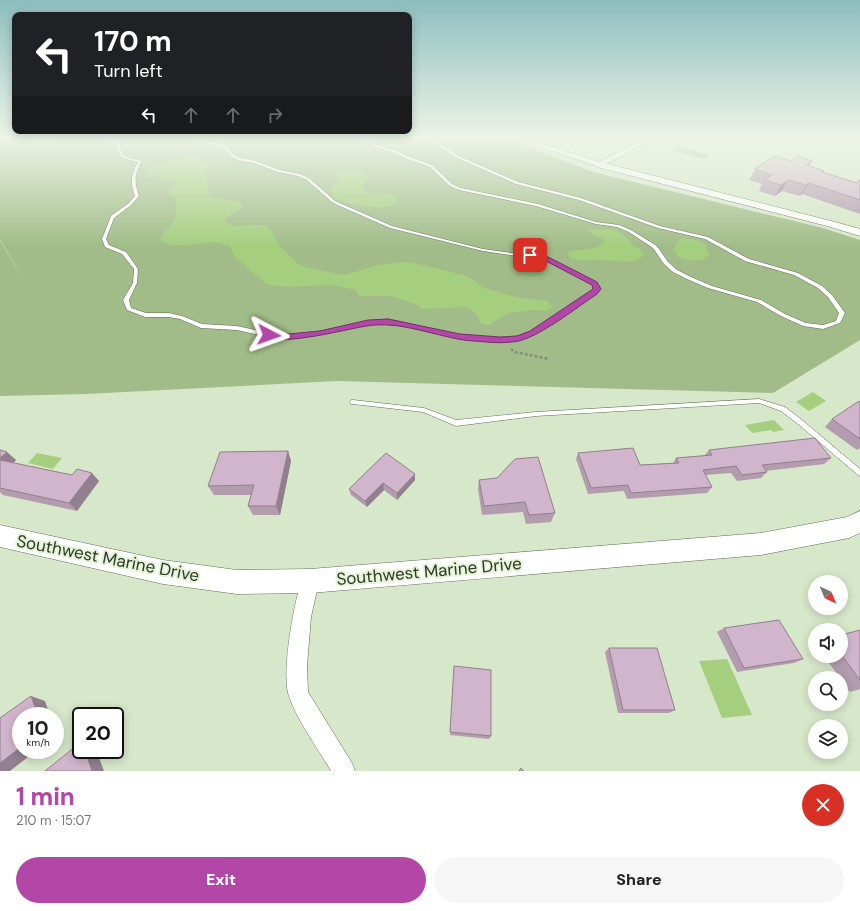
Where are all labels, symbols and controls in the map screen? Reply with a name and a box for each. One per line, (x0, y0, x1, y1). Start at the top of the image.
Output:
text: 170 m (94, 23, 172, 60)
icon: left (28, 28, 80, 80)
text: Turn left (94, 59, 163, 83)
icon: left (138, 104, 160, 126)
icon: ahead (180, 104, 202, 126)
icon: ahead (222, 104, 244, 126)
icon: right (264, 104, 286, 126)
pin (513, 238, 547, 272)
icon: arrive (519, 244, 541, 266)
position arrow (248, 314, 290, 356)
street label: Southwest Marine Drive (15, 529, 201, 587)
street label: Southwest Marine Drive (335, 552, 523, 590)
north arrow (808, 575, 848, 615)
map controls (808, 575, 848, 759)
button: sound (808, 623, 848, 663)
button: search (808, 671, 848, 711)
speed limit sign: 20 (72, 707, 124, 759)
text: 10 (27, 715, 49, 741)
button: layers (808, 719, 848, 759)
text: km/h (26, 736, 50, 749)
text: 1 min (16, 781, 75, 812)
button: close (802, 784, 844, 826)
text: 210 m · 15:07 (16, 812, 91, 829)
button: Exit (16, 857, 426, 903)
button: Share (434, 857, 844, 903)

